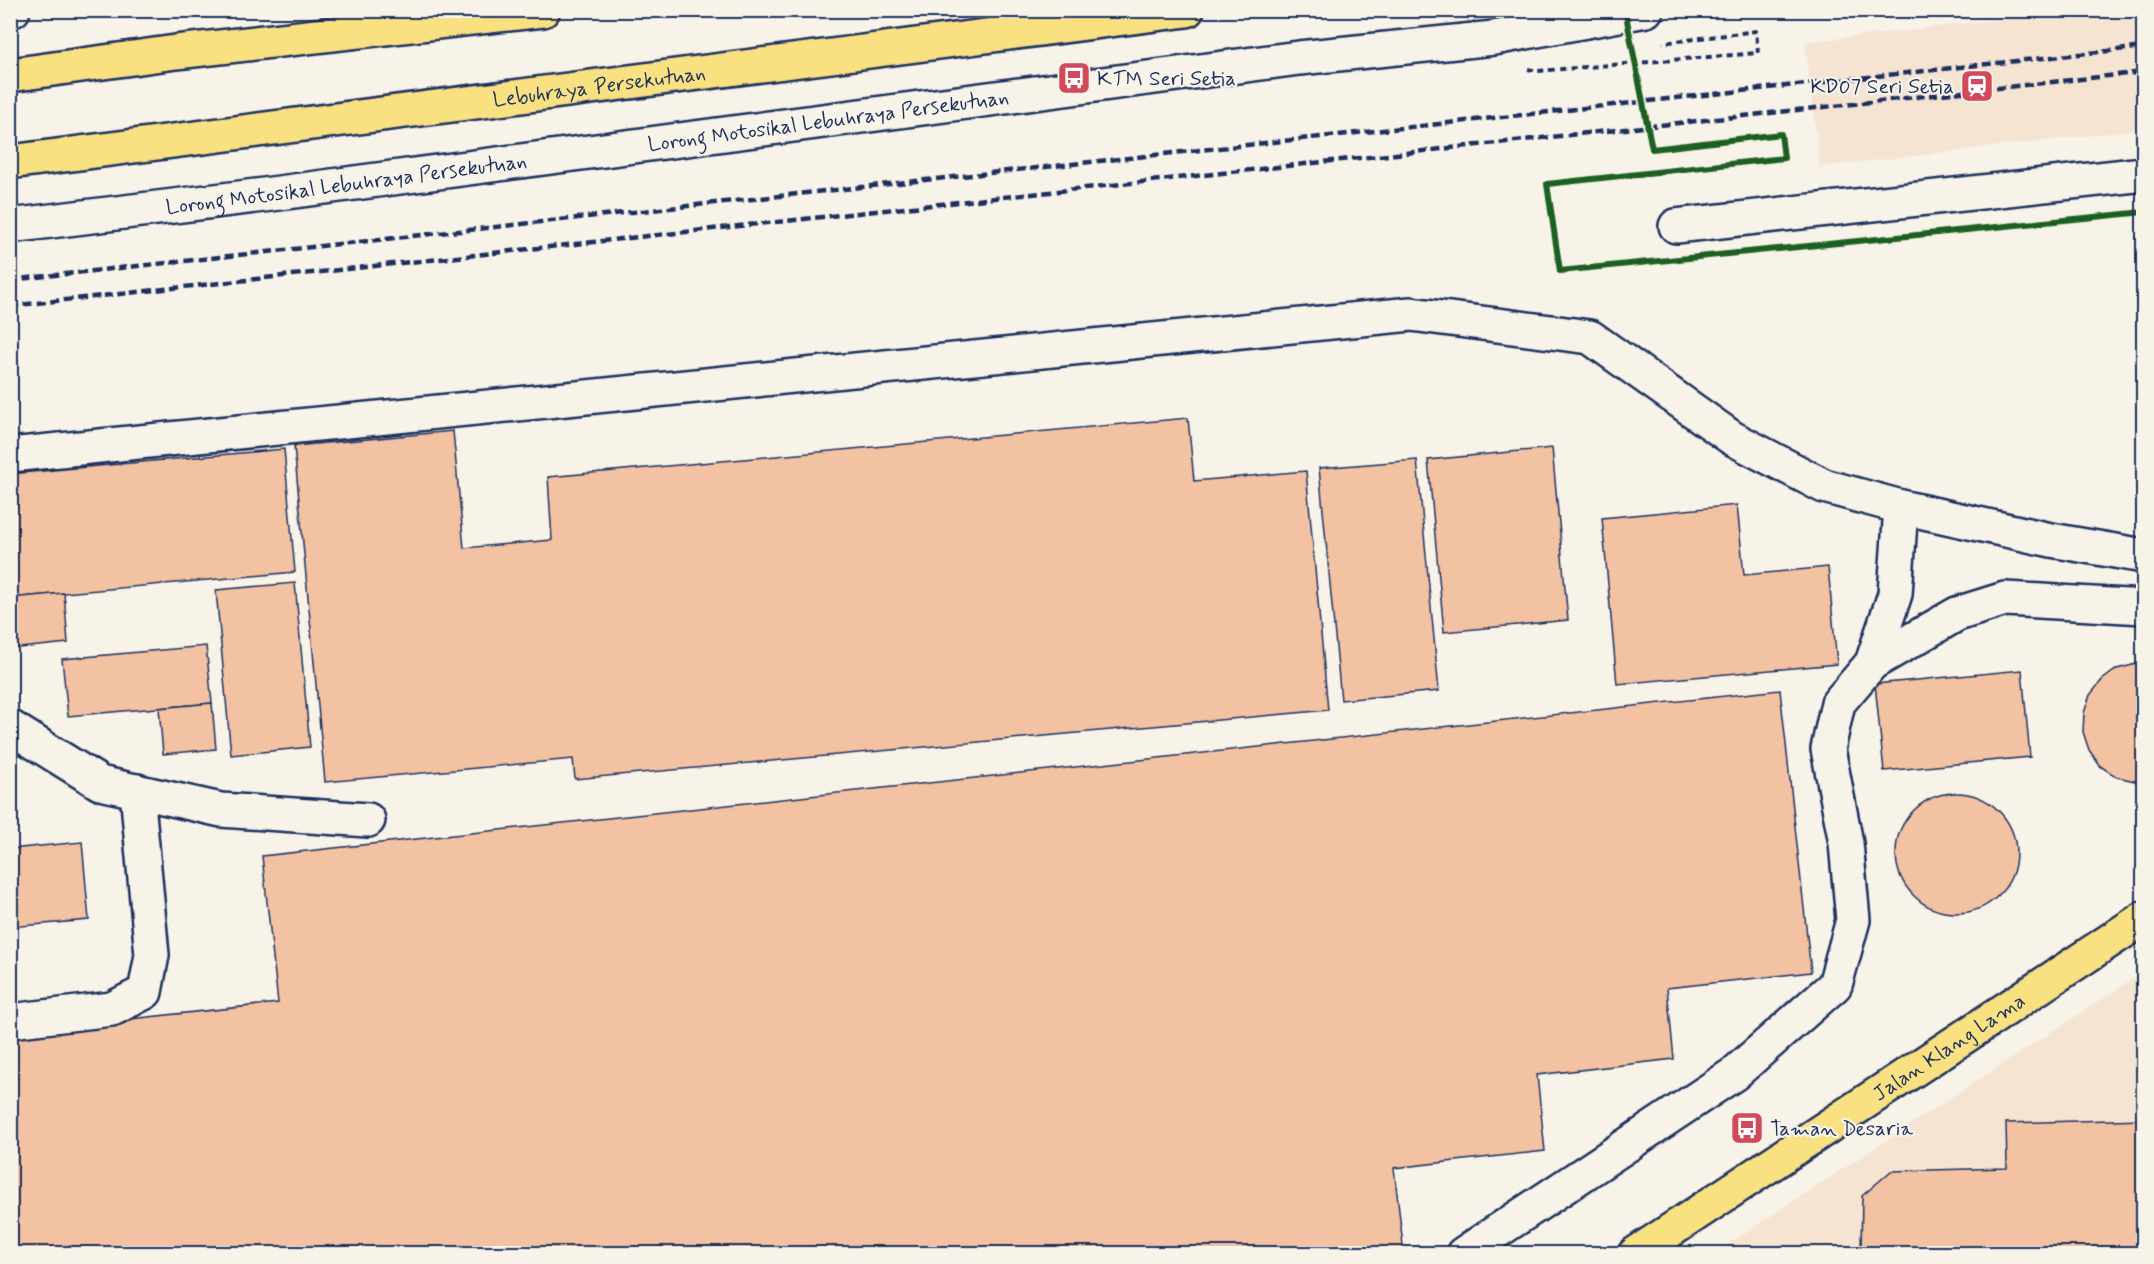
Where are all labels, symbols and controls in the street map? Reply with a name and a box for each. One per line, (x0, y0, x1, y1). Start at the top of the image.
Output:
street label: Lebuhraya Persekutuan (491, 59, 707, 115)
bus stop icon: KTM Seri Setia (1056, 60, 1092, 96)
place label: KTM Seri Setia (1097, 65, 1236, 93)
station icon: KD07 Seri Setia (1959, 68, 1995, 104)
place label: KD07 Seri Setia (1810, 73, 1954, 101)
street label: Lorong Motosikal Lebuhraya Persekutuan (646, 84, 1010, 159)
street label: Lorong Motosikal Lebuhraya Persekutuan (164, 147, 529, 222)
street label: Jalan Klang Lama (1868, 987, 2031, 1108)
bus stop icon: Taman Desaria (1729, 1110, 1765, 1146)
place label: Taman Desaria (1770, 1115, 1913, 1143)

